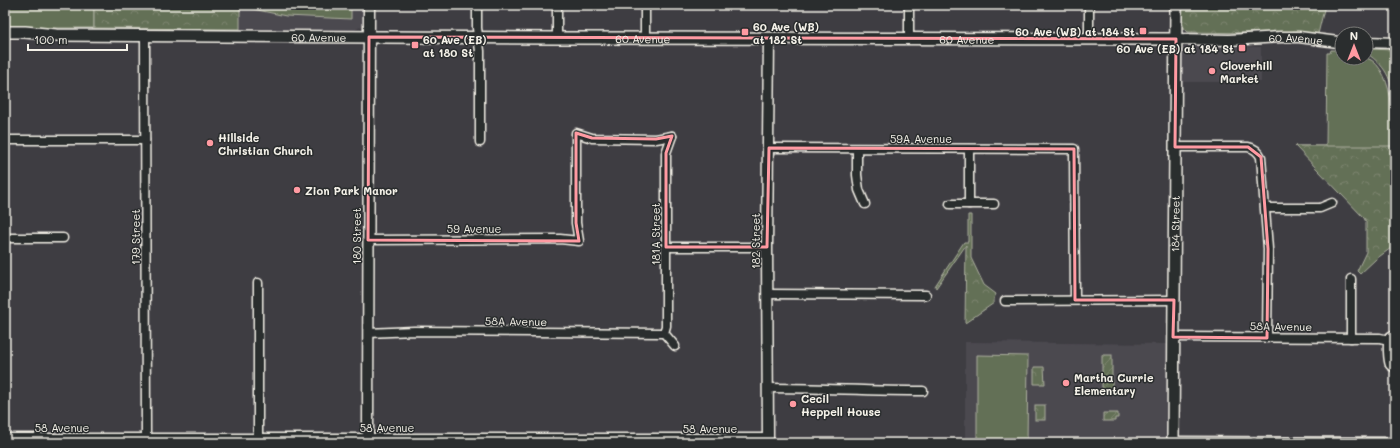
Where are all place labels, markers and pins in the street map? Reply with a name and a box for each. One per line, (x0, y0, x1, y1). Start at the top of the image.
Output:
place label: 60 Ave (WB) at 182 St (753, 19, 819, 47)
place label: 60 Ave (WB) at 184 St (1015, 24, 1135, 39)
marker: 60 Ave (WB) at 184 St (1138, 26, 1148, 36)
marker: 60 Ave (WB) at 182 St (740, 27, 750, 37)
place label: 60 Ave (EB) at 180 St (423, 32, 486, 60)
marker: 60 Ave (EB) at 180 St (410, 40, 420, 50)
place label: 60 Ave (EB) at 184 St (1117, 41, 1234, 56)
marker: 60 Ave (EB) at 184 St (1237, 43, 1247, 53)
place label: Cloverhill Market (1220, 58, 1272, 86)
marker: Cloverhill Market (1207, 66, 1217, 76)
place label: Hillside Christian Church (218, 130, 313, 158)
marker: Hillside Christian Church (205, 138, 215, 148)
place label: Zion Park Manor (305, 183, 398, 198)
marker: Zion Park Manor (292, 185, 302, 195)
place label: Martha Currie Elementary (1074, 370, 1154, 398)
marker: Martha Currie Elementary (1061, 378, 1071, 388)
place label: Cecil Heppell House (801, 391, 881, 419)
marker: Cecil Heppell House (788, 399, 798, 409)

